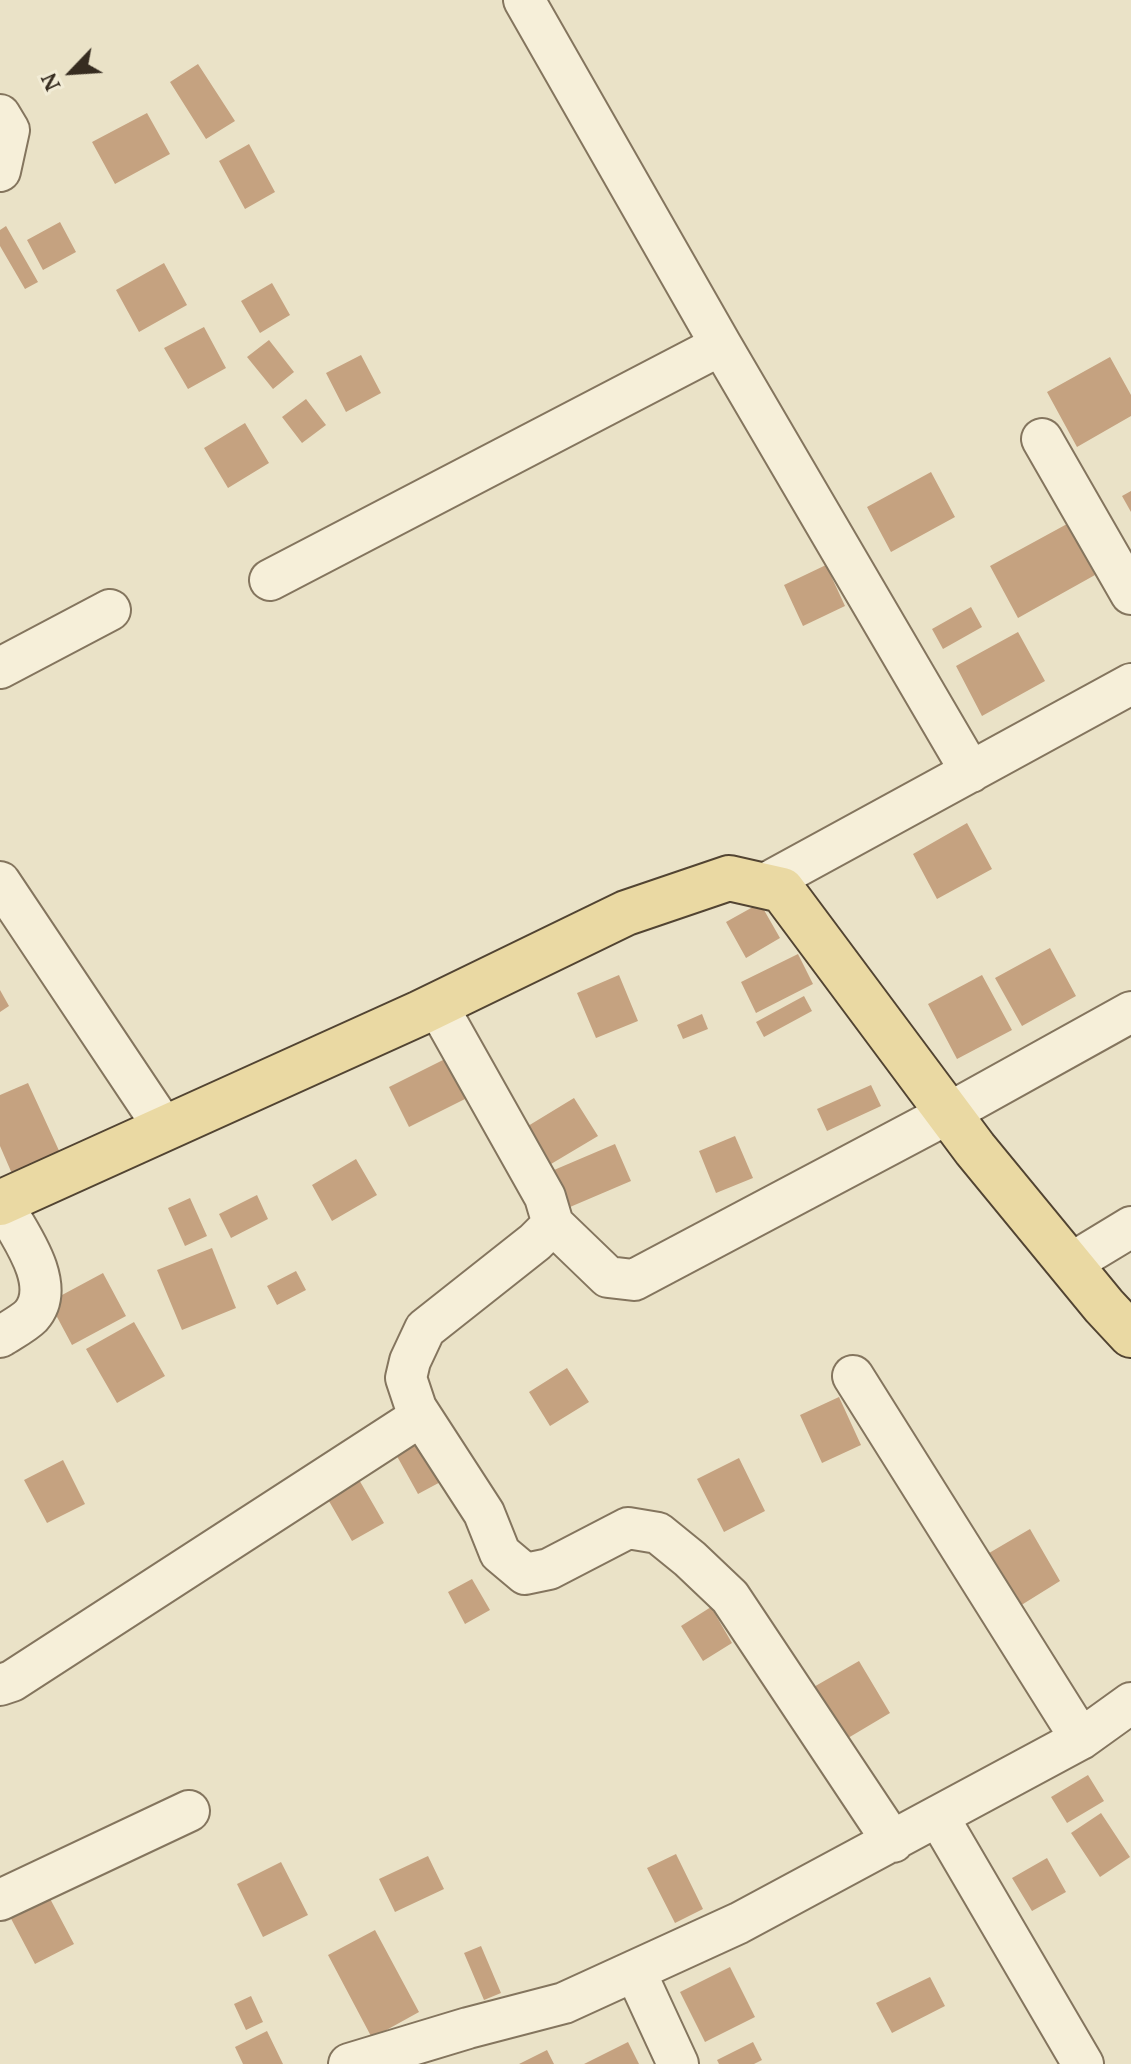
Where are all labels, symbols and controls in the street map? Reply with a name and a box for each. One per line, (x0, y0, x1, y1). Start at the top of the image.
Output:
north arrow (32, 32, 112, 112)
text: N (33, 69, 66, 96)

